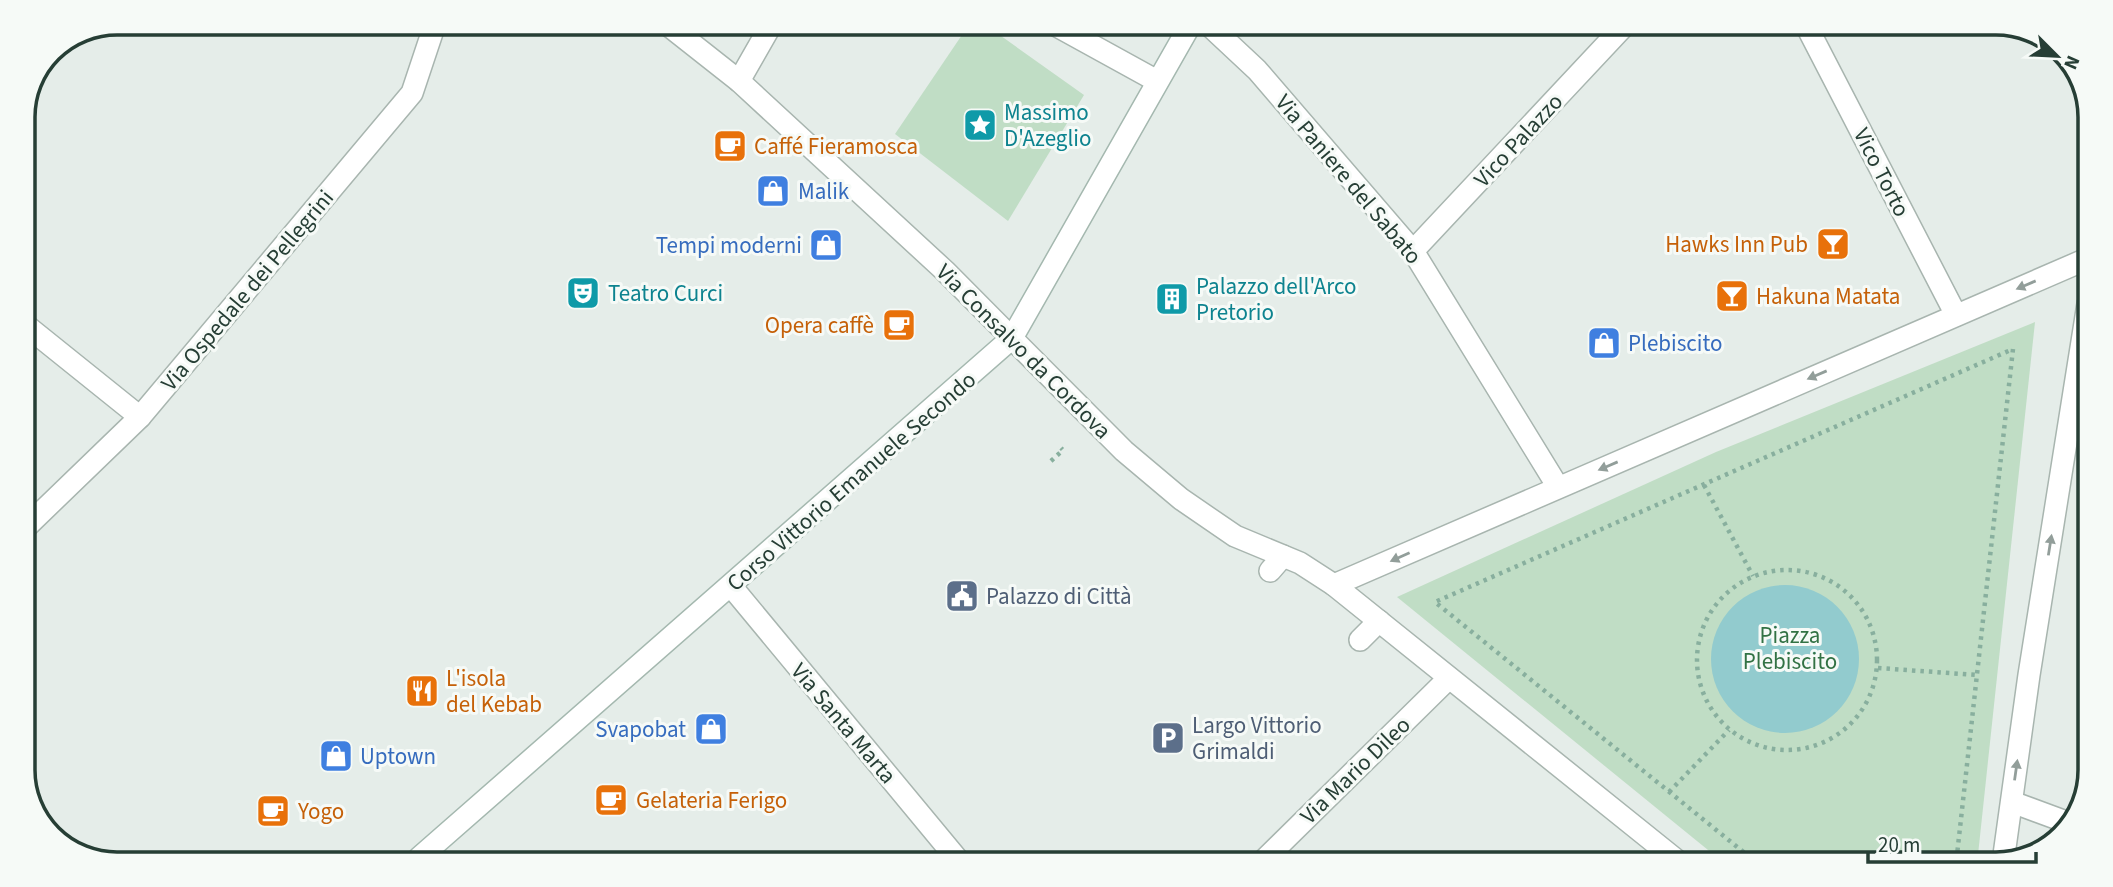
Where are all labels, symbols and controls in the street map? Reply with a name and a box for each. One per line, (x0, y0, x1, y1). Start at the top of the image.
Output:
north arrow (2022, 21, 2092, 91)
text: N (2056, 51, 2086, 74)
street label: Vico Palazzo (1466, 86, 1570, 195)
street label: Via Paniere del Sabato (1268, 87, 1430, 271)
place label: Massimo D'Azeglio (1004, 96, 1091, 155)
place icon: Massimo D'Azeglio (961, 106, 999, 144)
street label: Vico Torto (1845, 122, 1918, 222)
cafe icon: Caffé Fieramosca (711, 127, 749, 165)
place label: Caffé Fieramosca (754, 130, 918, 163)
shop icon: Malik (754, 172, 792, 210)
place label: Malik (798, 175, 850, 208)
street label: Via Ospedale dei Pellegrini (153, 183, 342, 398)
bar icon: Hawks Inn Pub (1814, 225, 1852, 263)
shop icon: Tempi moderni (807, 226, 845, 264)
place label: Hawks Inn Pub (1665, 228, 1808, 261)
place label: Tempi moderni (656, 229, 802, 262)
street label: Via Consalvo da Cordova (929, 256, 1119, 446)
place label: Palazzo dell'Arco Pretorio (1196, 270, 1357, 329)
theatre icon: Teatro Curci (564, 274, 602, 312)
place label: Teatro Curci (608, 277, 723, 310)
bar icon: Hakuna Matata (1713, 277, 1751, 315)
one-way arrow (2016, 279, 2036, 291)
building icon: Palazzo dell'Arco Pretorio (1153, 280, 1191, 318)
place label: Hakuna Matata (1756, 280, 1900, 313)
cafe icon: Opera caffè (880, 306, 918, 344)
place label: Opera caffè (765, 309, 874, 342)
shop icon: Plebiscito (1585, 324, 1623, 362)
place label: Plebiscito (1628, 327, 1722, 360)
street label: Corso Vittorio Emanuele Secondo (719, 364, 983, 599)
one-way arrow (1806, 370, 1827, 381)
one-way arrow (1597, 460, 1618, 471)
one-way arrow (2045, 534, 2056, 556)
one-way arrow (1390, 551, 1410, 563)
public building icon: Palazzo di Città (943, 577, 981, 615)
place label: Palazzo di Città (986, 580, 1131, 613)
park label: Piazza Plebiscito (1743, 619, 1837, 678)
street label: Via Santa Marta (783, 656, 904, 791)
place label: L'isola del Kebab (446, 662, 542, 721)
restaurant icon: L'isola del Kebab (403, 672, 441, 710)
place label: Largo Vittorio Grimaldi (1192, 709, 1322, 768)
street label: Via Mario Dileo (1293, 709, 1418, 832)
shop icon: Svapobat (692, 710, 730, 748)
place label: Svapobat (595, 713, 686, 746)
parking icon: Largo Vittorio Grimaldi (1149, 719, 1187, 757)
shop icon: Uptown (317, 737, 355, 775)
place label: Uptown (360, 740, 436, 773)
one-way arrow (2011, 759, 2022, 781)
cafe icon: Gelateria Ferigo (592, 781, 630, 819)
place label: Gelateria Ferigo (636, 784, 787, 817)
cafe icon: Yogo (254, 792, 292, 830)
place label: Yogo (297, 795, 344, 828)
scale bar (1868, 820, 2036, 864)
text: 20 m (1878, 830, 1920, 860)

